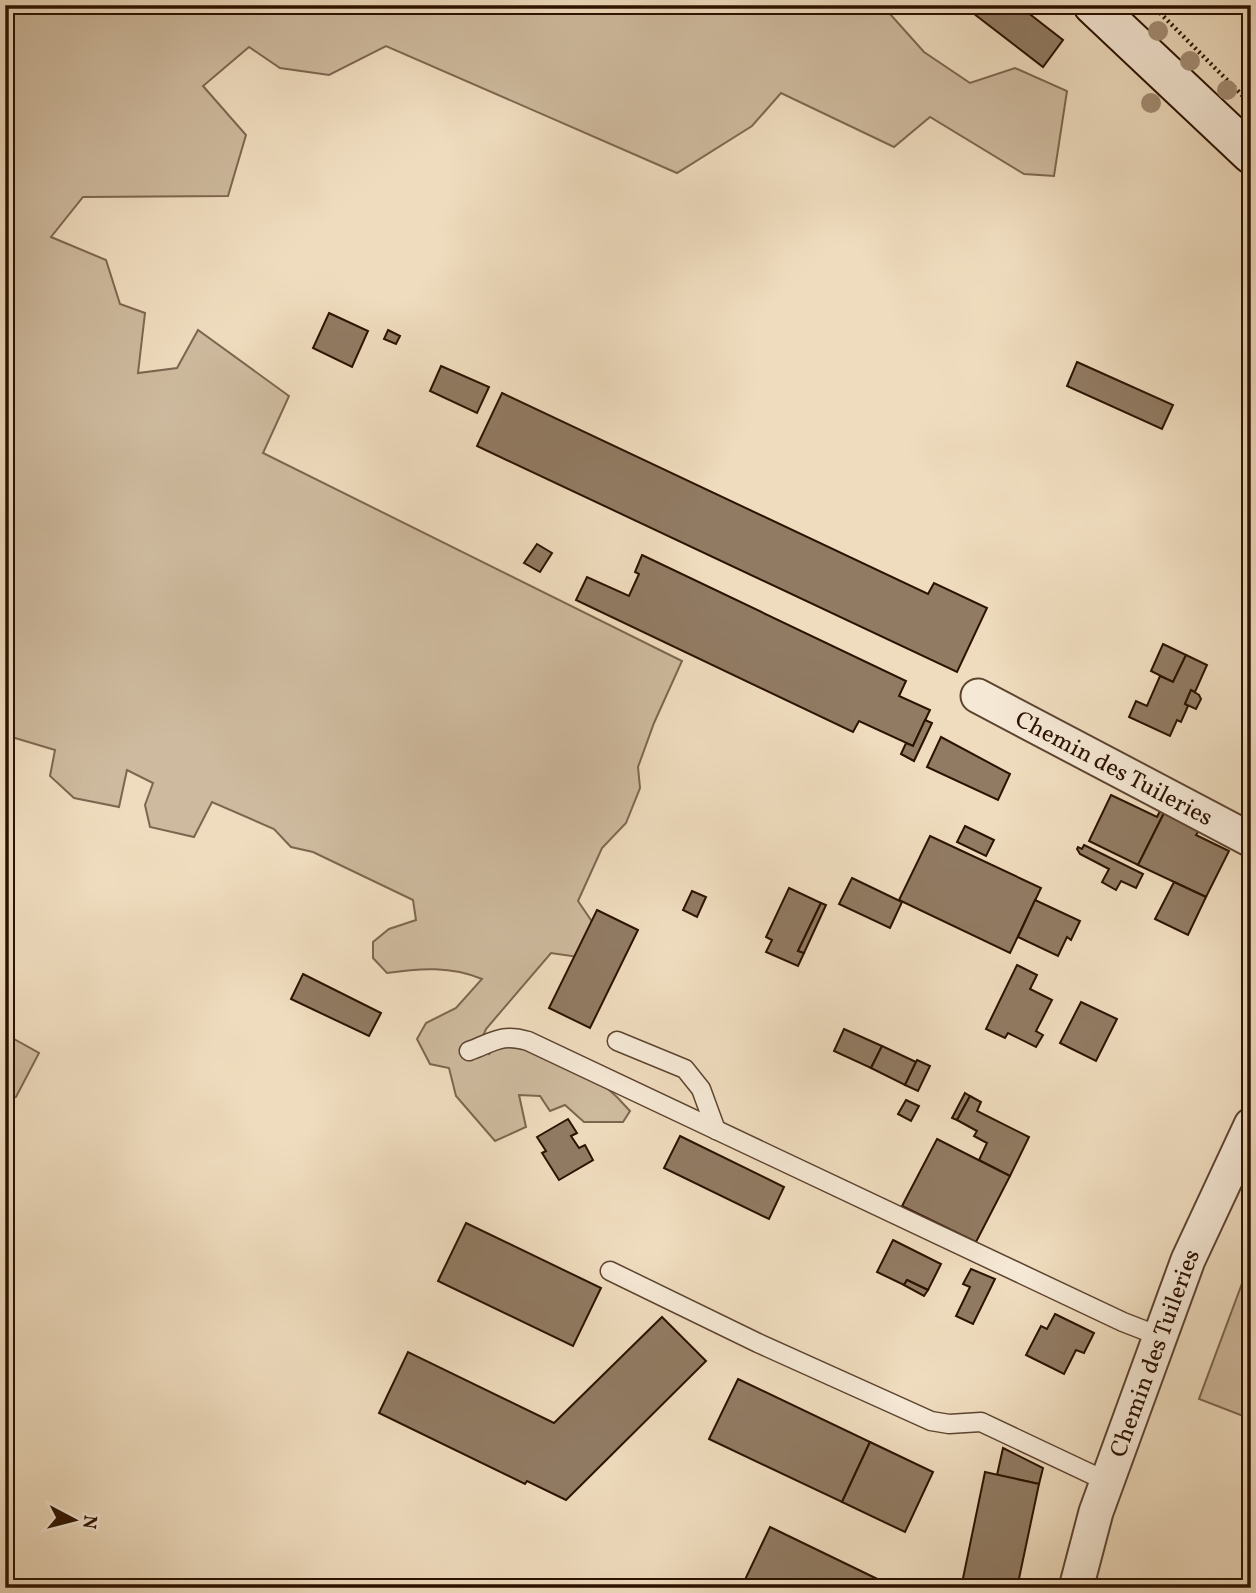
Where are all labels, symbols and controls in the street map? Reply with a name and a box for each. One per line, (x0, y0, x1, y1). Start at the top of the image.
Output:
street label: Chemin des Tuileries (1008, 703, 1218, 836)
street label: Chemin des Tuileries (1102, 1244, 1210, 1462)
north arrow (38, 1484, 108, 1554)
text: N (75, 1513, 103, 1530)

